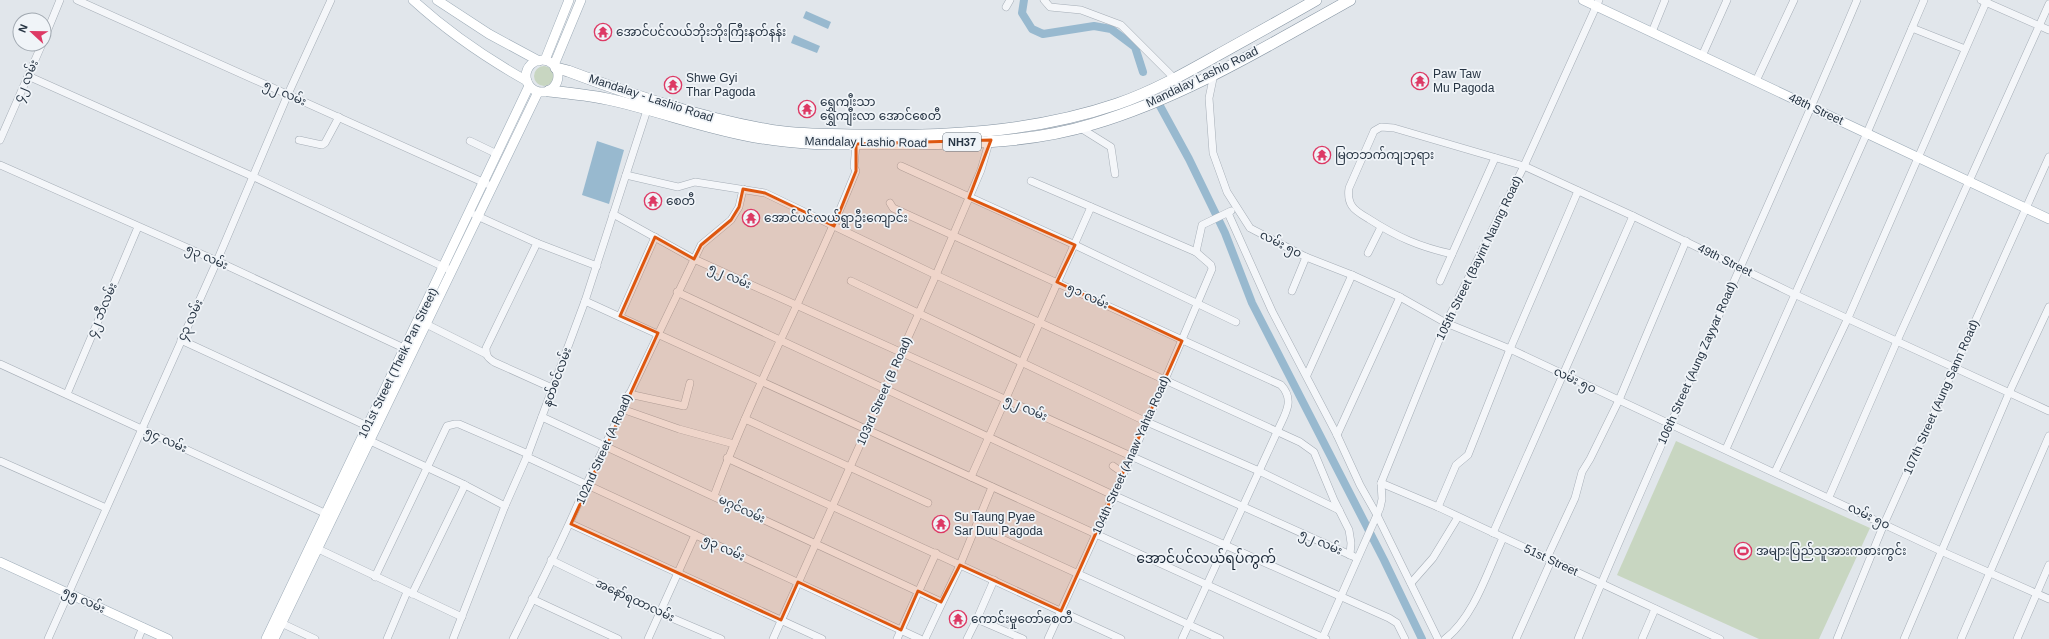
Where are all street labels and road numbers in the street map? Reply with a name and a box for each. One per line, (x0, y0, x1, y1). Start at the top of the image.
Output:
street label: Mandalay Lashio Road (1144, 44, 1260, 110)
street label: ၄၂ လမ်း (9, 57, 44, 105)
street label: Mandalay - Lashio Road (587, 71, 715, 125)
street label: ၅၂ လမ်း (260, 76, 309, 111)
street label: 48th Street (1786, 90, 1846, 128)
road number: NH37 (943, 133, 981, 151)
street label: Mandalay Lashio Road (805, 134, 927, 150)
street label: 105th Street (Bayint Naung Road) (1433, 174, 1525, 342)
street label: လမ်း ၅၀ (1256, 226, 1305, 263)
street label: ၅၃ လမ်း (183, 240, 231, 275)
street label: 49th Street (1696, 241, 1755, 279)
street label: ၅၂ လမ်း (705, 259, 754, 294)
street label: ၅၁ လမ်း (1064, 278, 1112, 315)
street label: 106th Street (Aung Zayyar Road) (1655, 279, 1739, 447)
street label: ၄၂ ဘီလမ်း (82, 280, 123, 341)
street label: 101st Street (Theik Pan Street) (355, 286, 441, 440)
street label: ၄၃ လမ်း (173, 296, 208, 344)
street label: 107th Street (Aung Sann Road) (1900, 317, 1982, 477)
street label: 103rd Street (B Road) (854, 335, 914, 447)
street label: နတ်စင်လမ်း (538, 345, 577, 410)
street label: လမ်း ၅၀ (1550, 362, 1599, 399)
street label: 104th Street (Anaw Yahta Road) (1090, 373, 1172, 537)
street label: ၅၂ လမ်း (1001, 391, 1050, 426)
street label: 102nd Street (A Road) (573, 392, 635, 506)
street label: ၅၄ လမ်း (142, 423, 190, 458)
street label: မဂ္ဂင်လမ်း (715, 490, 768, 530)
street label: လမ်း ၅၀ (1844, 498, 1893, 535)
street label: ၅၂ လမ်း (1296, 525, 1345, 560)
street label: ၅၃ လမ်း (700, 530, 748, 566)
street label: 51st Street (1522, 541, 1581, 579)
street label: အနော်ရထာလမ်း (592, 574, 678, 627)
street label: ၅၅ လမ်း (59, 582, 108, 619)

